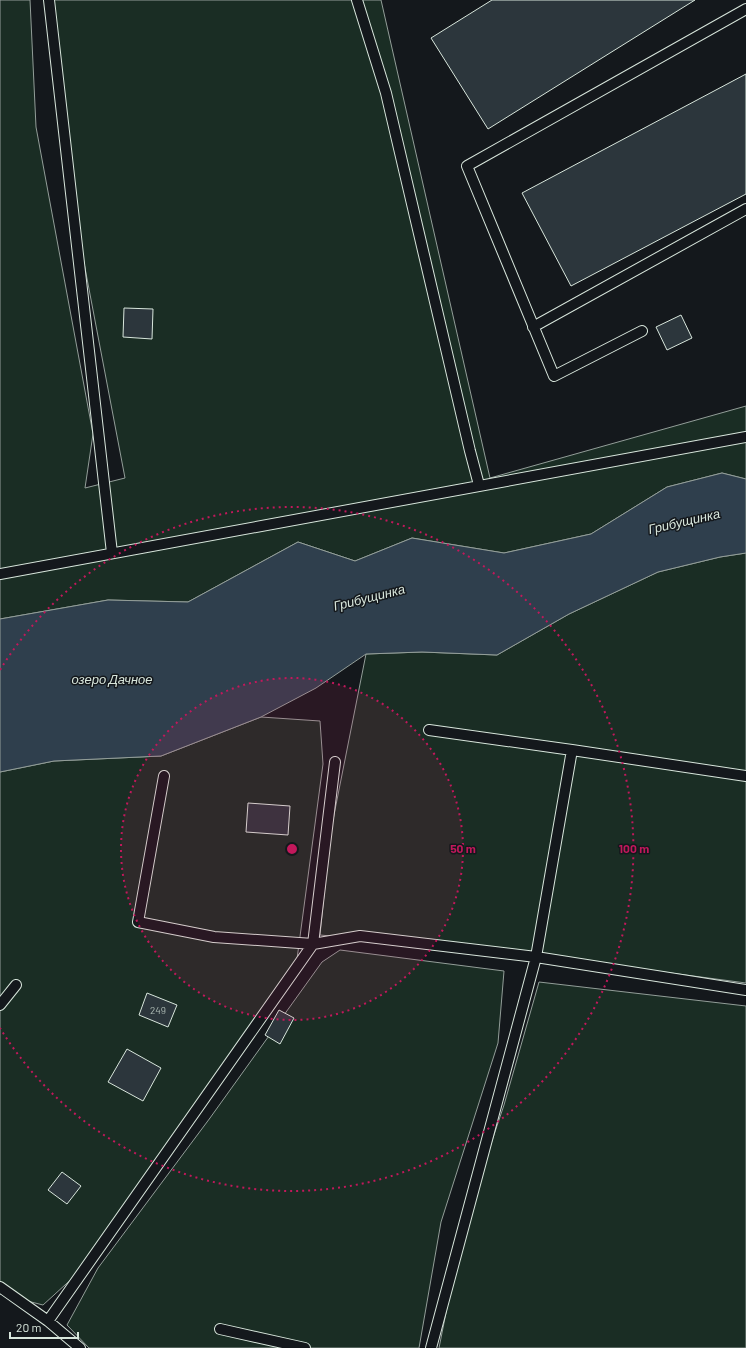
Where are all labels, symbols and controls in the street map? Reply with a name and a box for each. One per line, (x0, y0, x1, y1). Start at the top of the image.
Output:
water label: Грибущинка (646, 505, 722, 537)
water label: Грибущинка (331, 580, 407, 614)
water label: озеро Дачное (71, 671, 153, 687)
text: 50 m (450, 841, 476, 855)
text: 100 m (619, 841, 649, 855)
centre of rings (285, 842, 299, 856)
house number: 249 (150, 1004, 166, 1016)
scale bar (10, 1314, 78, 1340)
text: 20 m (16, 1320, 42, 1334)

